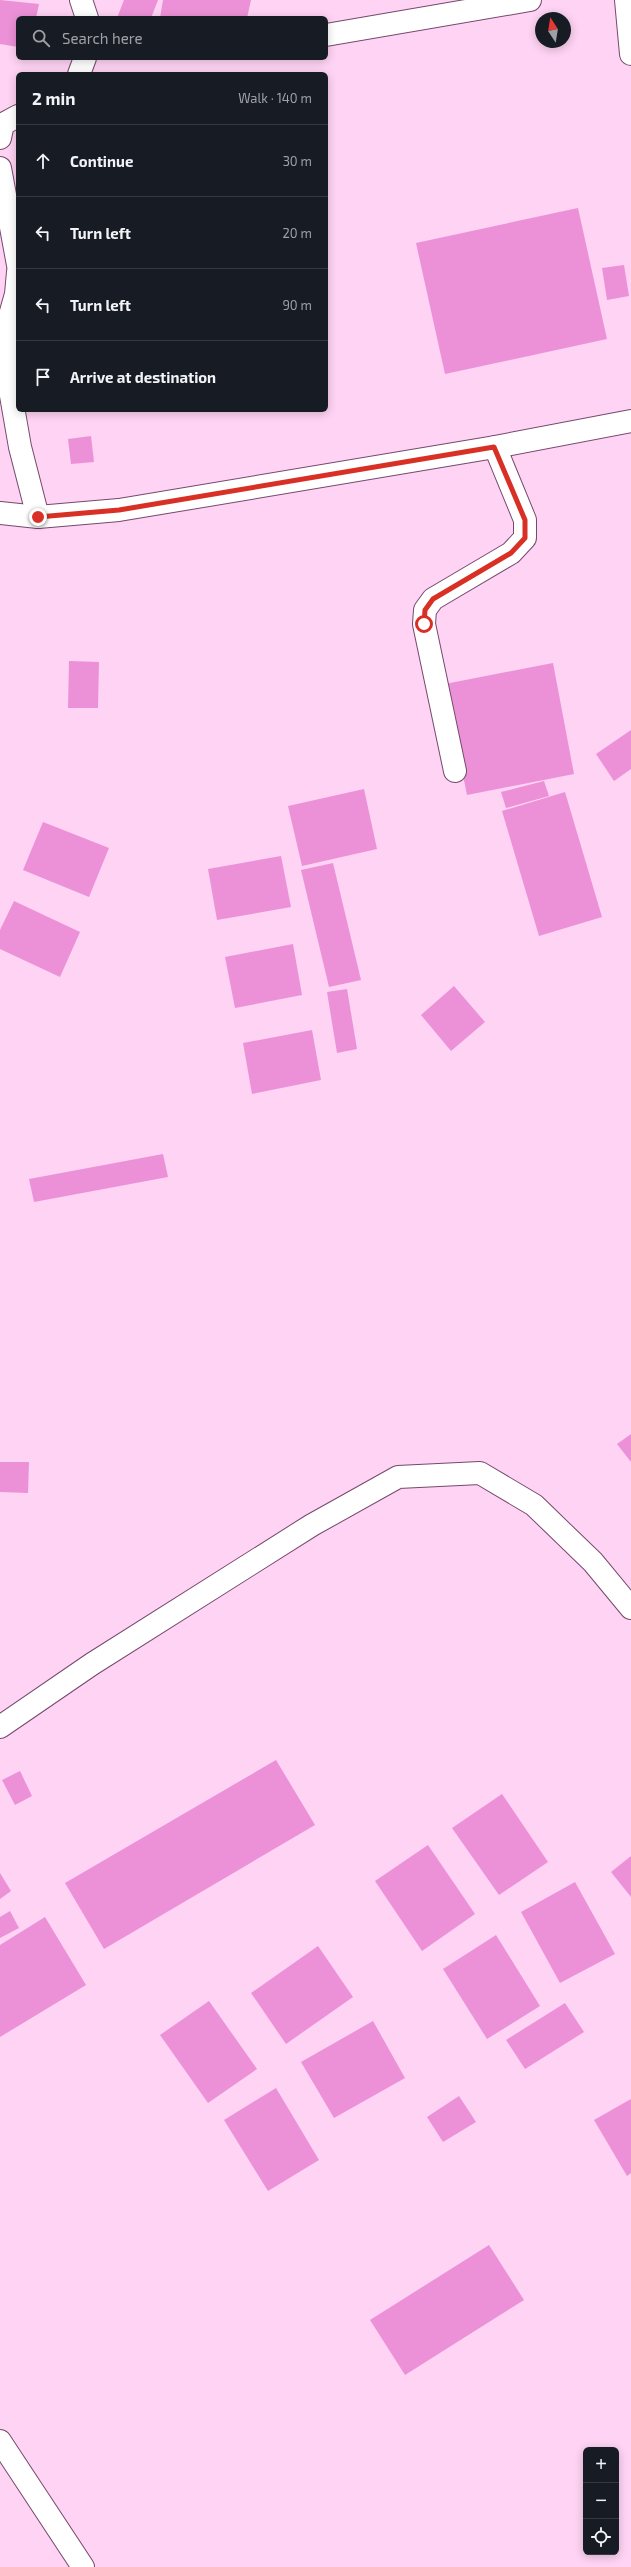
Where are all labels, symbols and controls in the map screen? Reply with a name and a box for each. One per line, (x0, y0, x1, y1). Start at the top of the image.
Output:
north arrow (535, 12, 571, 48)
search box (16, 16, 328, 60)
icon: search (30, 27, 52, 49)
text: Search here (62, 29, 143, 47)
text: 2 min (32, 88, 75, 108)
text: Walk · 140 m (238, 90, 312, 106)
icon: ahead (32, 150, 54, 172)
text: Continue (70, 152, 133, 170)
text: 30 m (283, 153, 312, 169)
icon: left (32, 222, 54, 244)
text: Turn left (70, 224, 131, 242)
text: 20 m (283, 225, 312, 241)
icon: left (32, 294, 54, 316)
text: Turn left (70, 296, 131, 314)
text: 90 m (282, 297, 312, 313)
icon: arrive (32, 366, 54, 388)
text: Arrive at destination (70, 368, 216, 386)
route end (29, 508, 47, 526)
route start (415, 615, 433, 633)
map controls (583, 2447, 619, 2555)
button: + (583, 2447, 619, 2483)
button: − (583, 2483, 619, 2519)
button: locate (583, 2519, 619, 2555)

